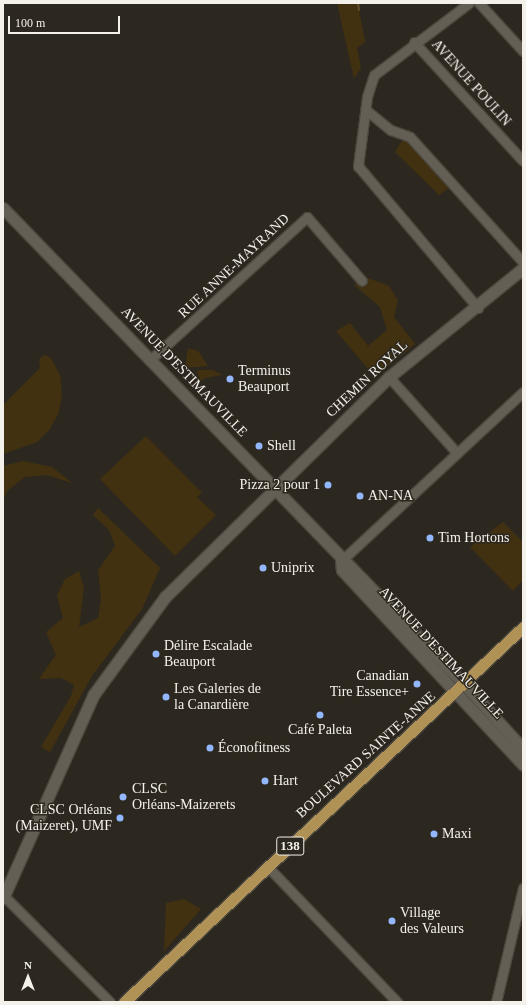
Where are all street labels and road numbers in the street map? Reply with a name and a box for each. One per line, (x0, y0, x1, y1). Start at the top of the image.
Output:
street label: AVENUE POULIN (428, 36, 514, 130)
street label: RUE ANNE-MAYRAND (175, 210, 293, 322)
street label: AVENUE D'ESTIMAUVILLE (117, 303, 251, 441)
street label: CHEMIN ROYAL (323, 337, 411, 421)
street label: AVENUE D'ESTIMAUVILLE (375, 583, 507, 723)
street label: BOULEVARD SAINTE-ANNE (293, 688, 439, 822)
road number: 138 (276, 835, 304, 857)

